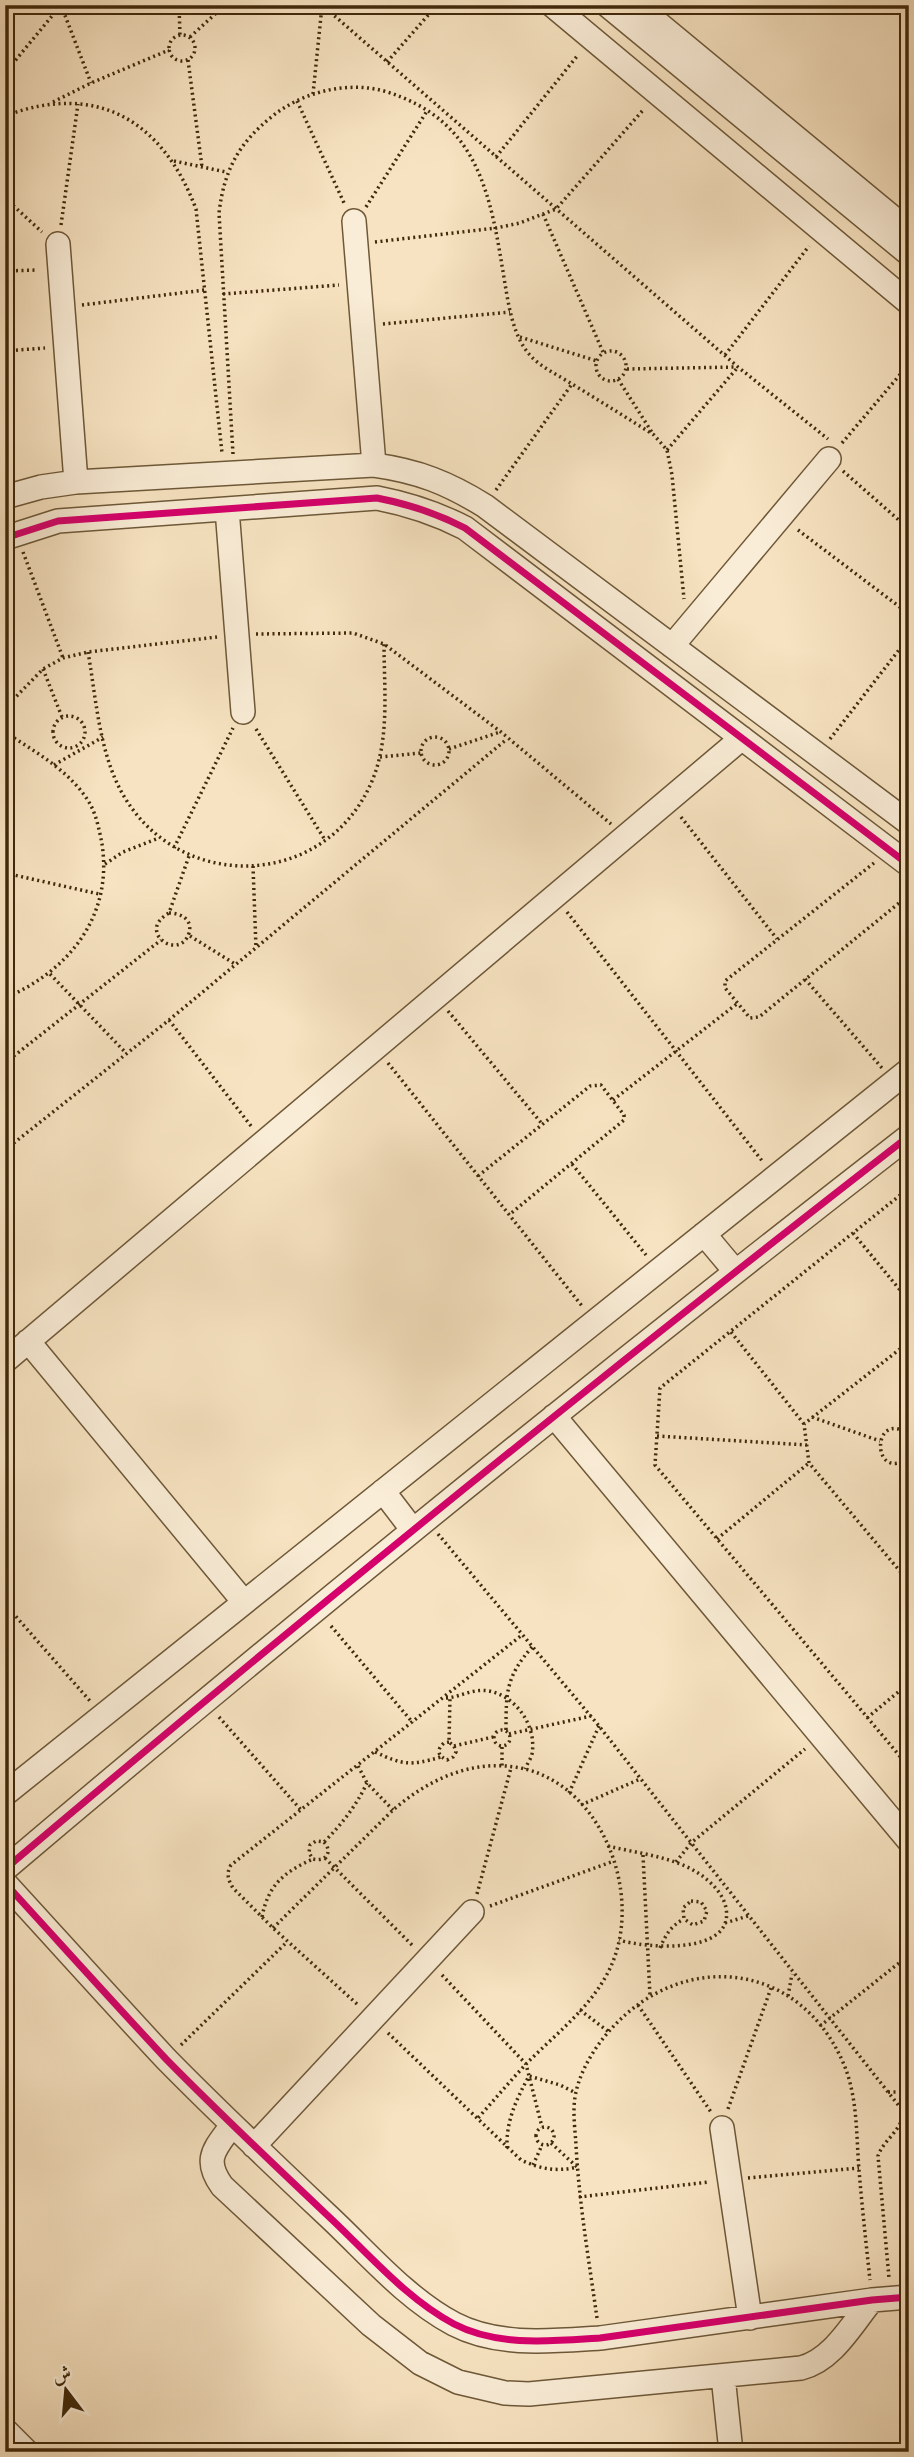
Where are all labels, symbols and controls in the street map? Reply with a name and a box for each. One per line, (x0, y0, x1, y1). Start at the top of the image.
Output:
north arrow (32, 2356, 102, 2426)
text: ش (49, 2360, 75, 2392)

